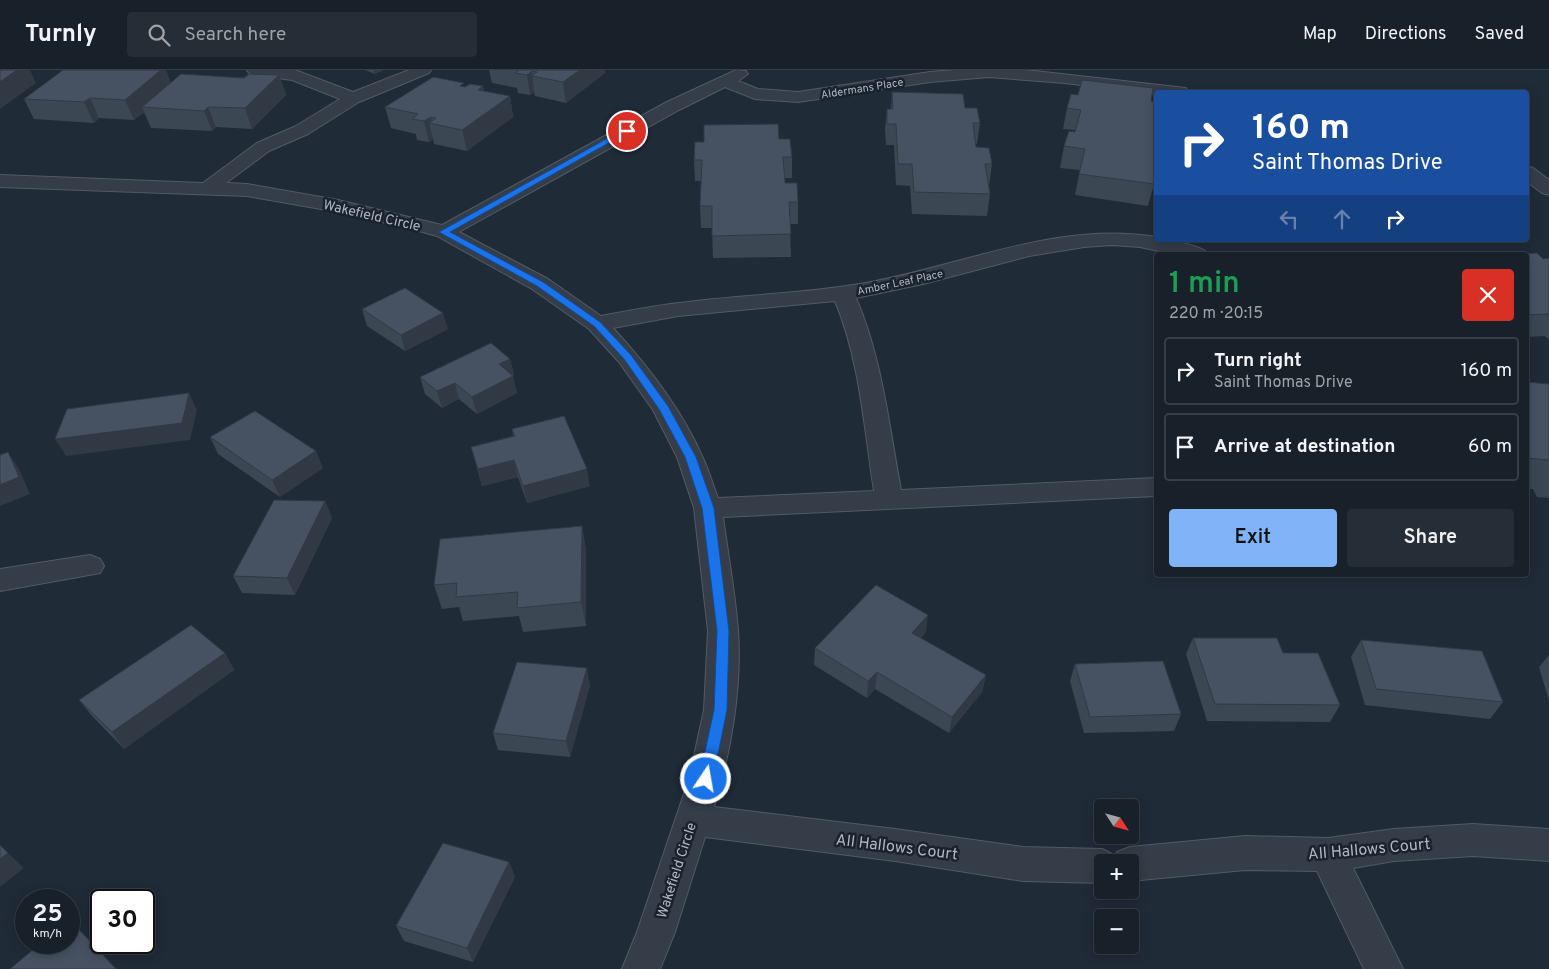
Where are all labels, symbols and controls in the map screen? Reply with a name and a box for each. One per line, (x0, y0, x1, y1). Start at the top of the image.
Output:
search box (127, 12, 477, 57)
text: Turnly (25, 20, 97, 50)
icon: search (145, 21, 173, 49)
text: Search here (185, 23, 286, 47)
text: Map (1303, 23, 1337, 46)
text: Directions (1365, 23, 1447, 46)
text: Saved (1475, 23, 1524, 46)
street label: Aldermans Place (820, 76, 904, 102)
text: 160 m (1252, 107, 1350, 151)
pin (606, 110, 648, 152)
icon: right (1169, 110, 1234, 175)
icon: arrive (613, 117, 641, 145)
text: Saint Thomas Drive (1252, 150, 1443, 177)
street label: Wakefield Circle (321, 197, 422, 236)
icon: left (1275, 205, 1303, 233)
icon: ahead (1328, 205, 1356, 233)
icon: right (1381, 205, 1409, 233)
text: 1 min (1169, 266, 1240, 303)
street label: Amber Leaf Place (856, 267, 944, 299)
button: close (1462, 269, 1514, 321)
text: 220 m · 20:15 (1169, 304, 1263, 324)
text: Turn right (1214, 349, 1302, 373)
icon: right (1171, 357, 1199, 385)
text: 160 m (1461, 359, 1512, 383)
text: Saint Thomas Drive (1214, 373, 1353, 393)
icon: arrive (1171, 433, 1199, 461)
text: Arrive at destination (1214, 435, 1395, 459)
text: 60 m (1468, 435, 1512, 459)
button: Exit (1169, 509, 1337, 567)
button: Share (1347, 509, 1514, 567)
position arrow (679, 752, 731, 804)
north arrow (1094, 799, 1139, 844)
map controls (1094, 799, 1139, 954)
street label: Wakefield Circle (654, 821, 701, 920)
street label: All Hallows Court (835, 831, 959, 865)
street label: All Hallows Court (1307, 835, 1431, 865)
button: + (1094, 854, 1139, 899)
speed limit sign: 30 (90, 889, 155, 954)
text: 25 (32, 899, 63, 931)
button: − (1094, 909, 1139, 954)
text: km/h (33, 926, 62, 942)

